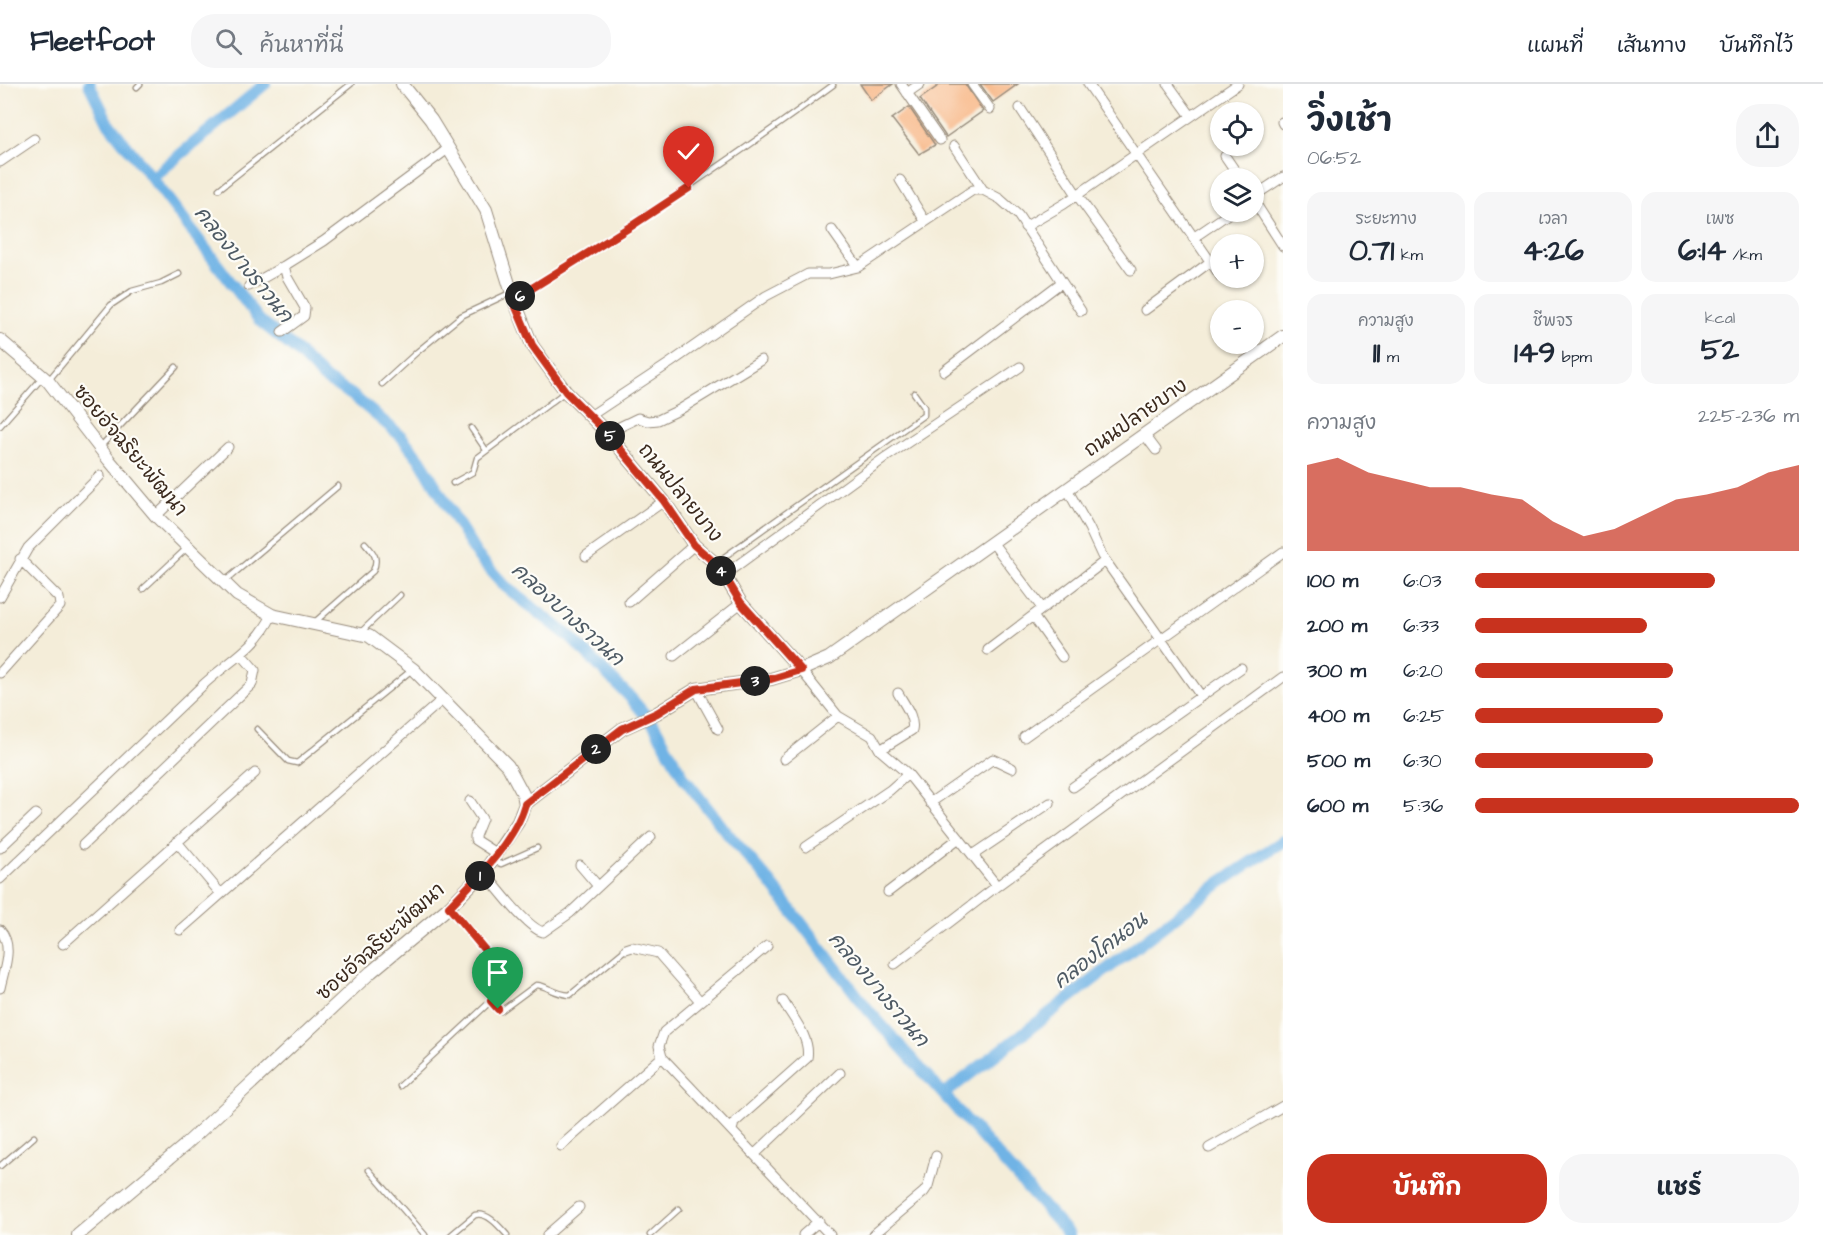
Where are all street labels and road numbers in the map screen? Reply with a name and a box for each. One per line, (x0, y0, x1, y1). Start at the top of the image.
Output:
street label: ถนนปลายบาง (1078, 372, 1193, 464)
street label: ซอยอัจฉริยะพัฒนา (67, 379, 194, 523)
street label: ถนนปลายบาง (631, 437, 729, 548)
street label: ซอยอัจฉริยะพัฒนา (310, 876, 451, 1007)

